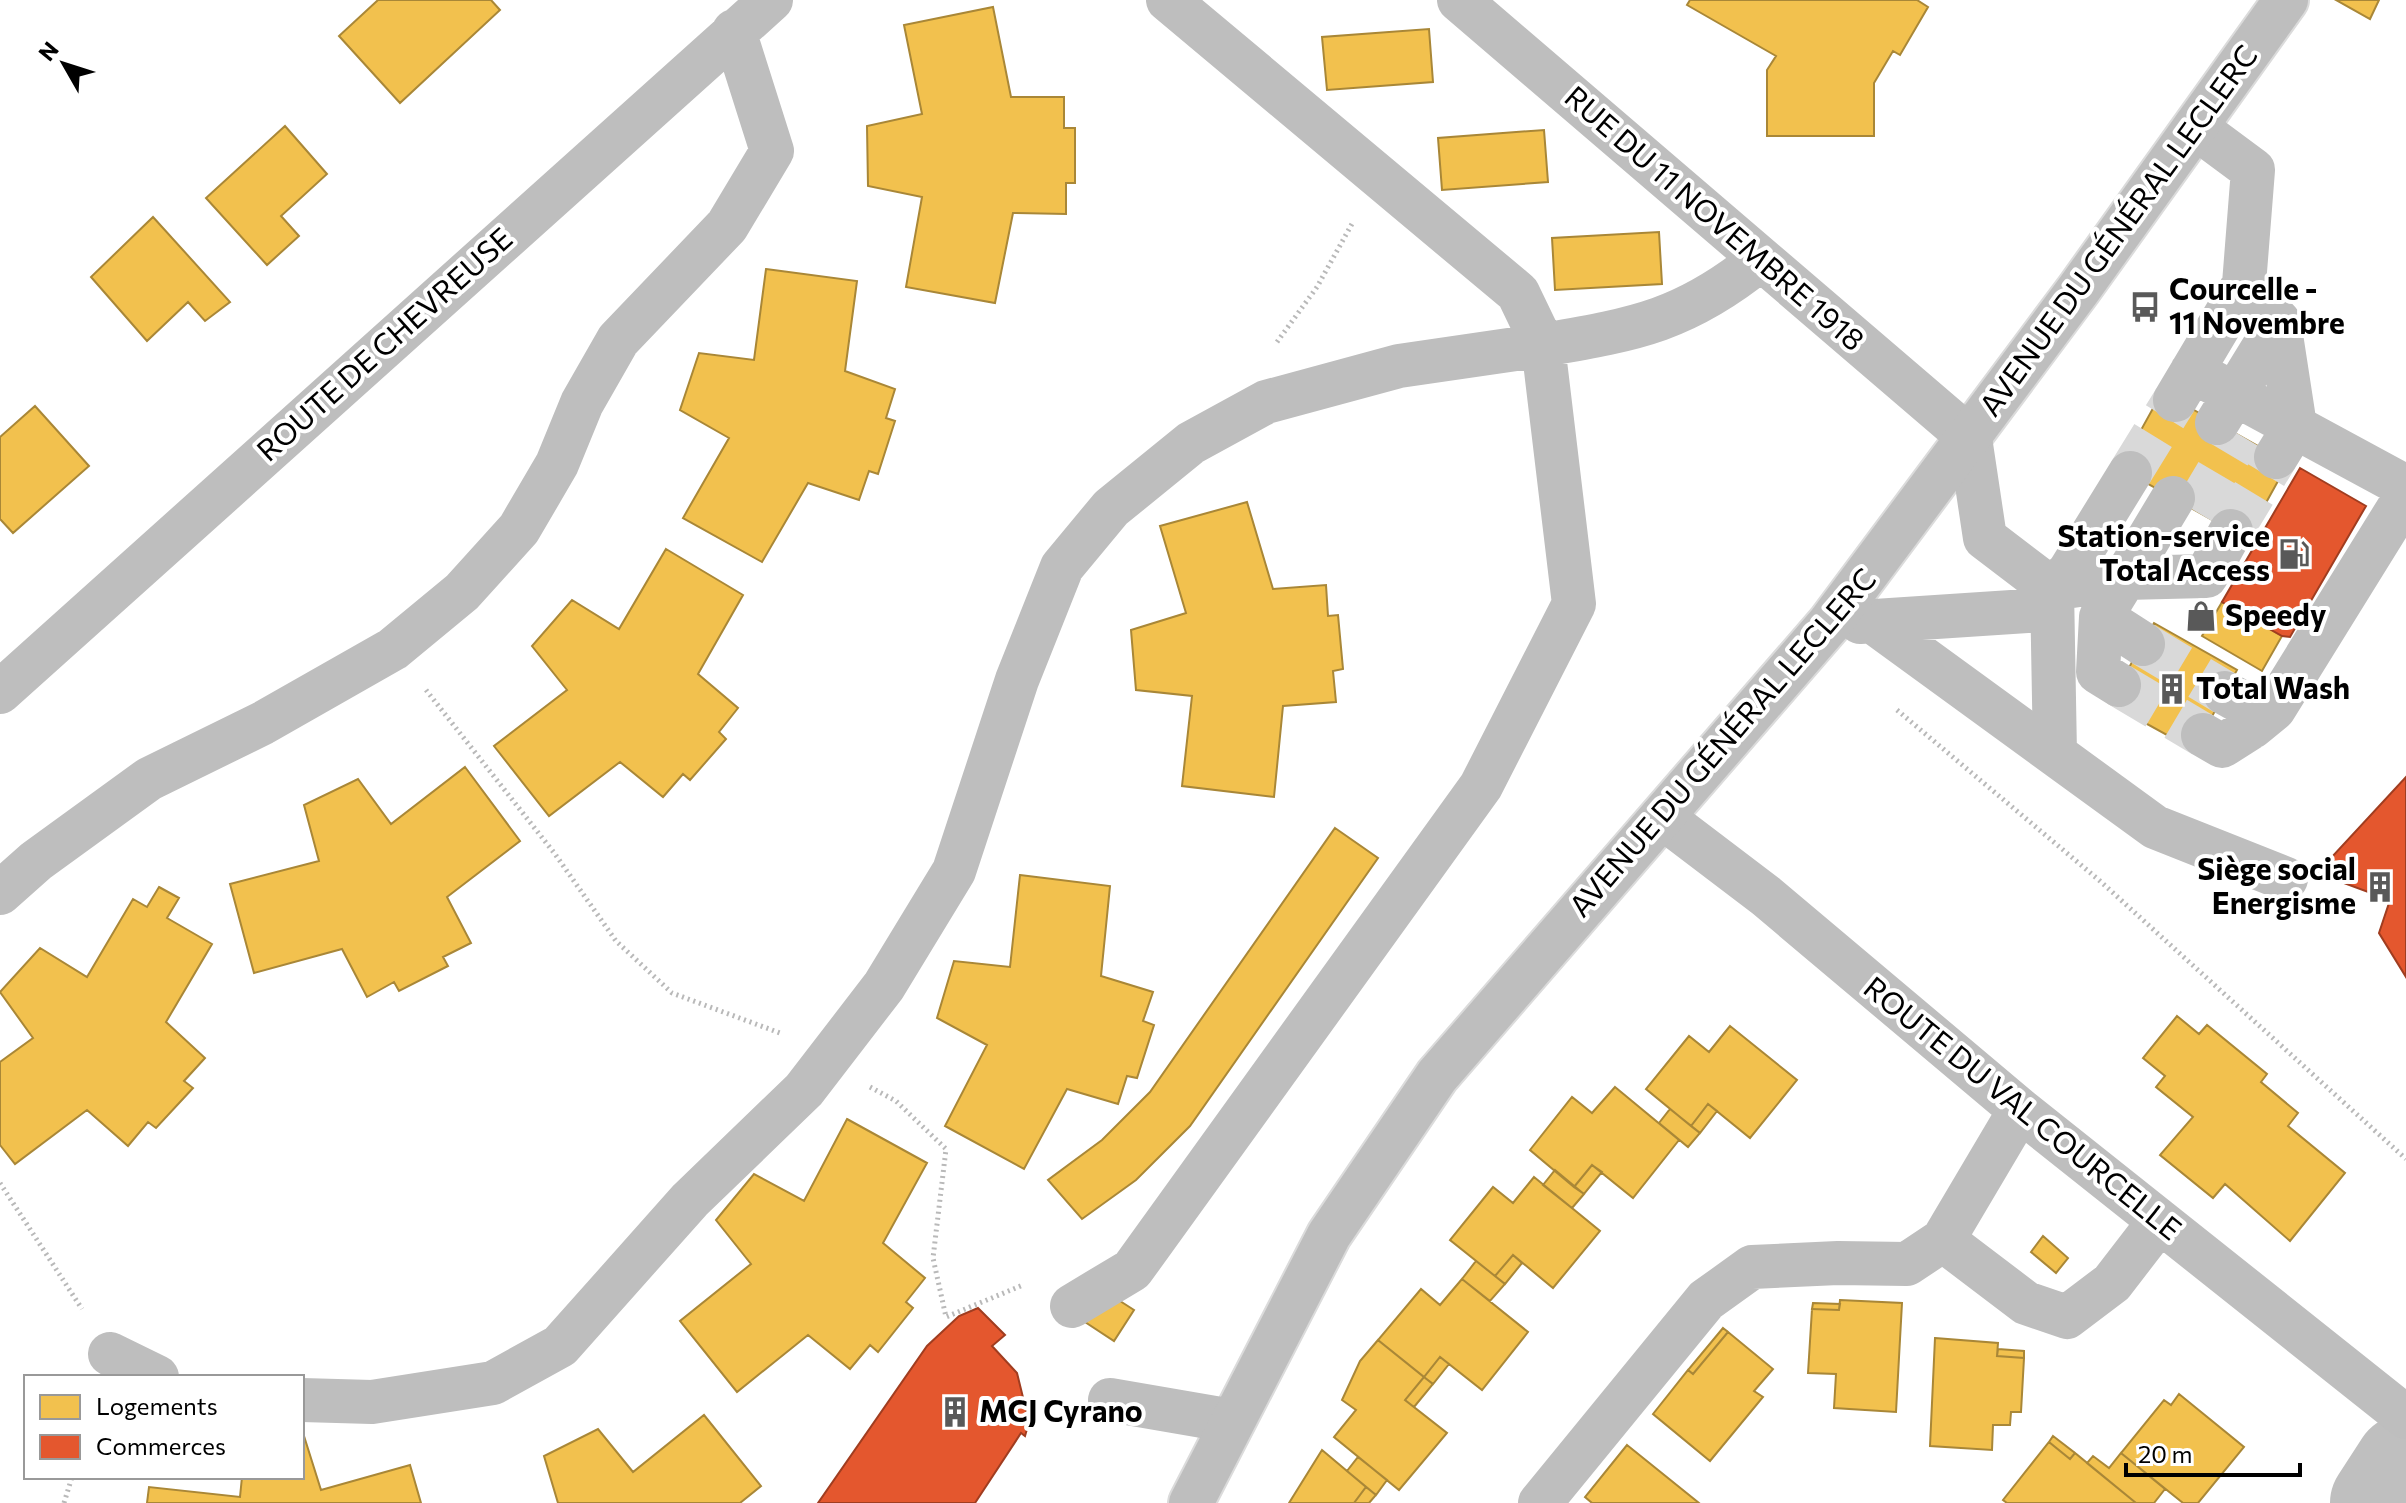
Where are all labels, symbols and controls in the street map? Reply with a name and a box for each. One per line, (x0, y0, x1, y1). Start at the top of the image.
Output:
north arrow (24, 24, 104, 104)
text: N (32, 36, 64, 66)
street label: AVENUE DU GÉNÉRAL LECLERC (1970, 37, 2264, 422)
street label: RUE DU 11 NOVEMBRE 1918 (1558, 77, 1873, 357)
street label: ROUTE DE CHEVREUSE (248, 219, 519, 468)
place label: Courcelle - 11 Novembre (2169, 269, 2345, 340)
bus stop icon: Courcelle - 11 Novembre (2128, 290, 2162, 324)
place label: Station-service Total Access (2058, 516, 2270, 587)
fuel station icon: Station-service Total Access (2277, 537, 2311, 571)
street label: AVENUE DU GÉNÉRAL LECLERC (1560, 560, 1882, 923)
place label: Speedy (2225, 595, 2327, 632)
shop icon: Speedy (2184, 599, 2218, 633)
place label: Total Wash (2196, 668, 2350, 705)
building icon: Total Wash (2155, 672, 2189, 706)
place label: Siège social Energisme (2197, 849, 2356, 920)
building icon: Siège social Energisme (2363, 870, 2397, 904)
street label: ROUTE DU VAL COURCELLE (1857, 968, 2190, 1247)
legend (24, 1375, 304, 1479)
text: Logements (96, 1391, 218, 1420)
place label: MCJ Cyrano (979, 1391, 1143, 1428)
building icon: MCJ Cyrano (938, 1395, 972, 1429)
scale bar (2126, 1427, 2300, 1477)
text: Commerces (96, 1431, 226, 1460)
text: 20 m (2138, 1439, 2192, 1468)

